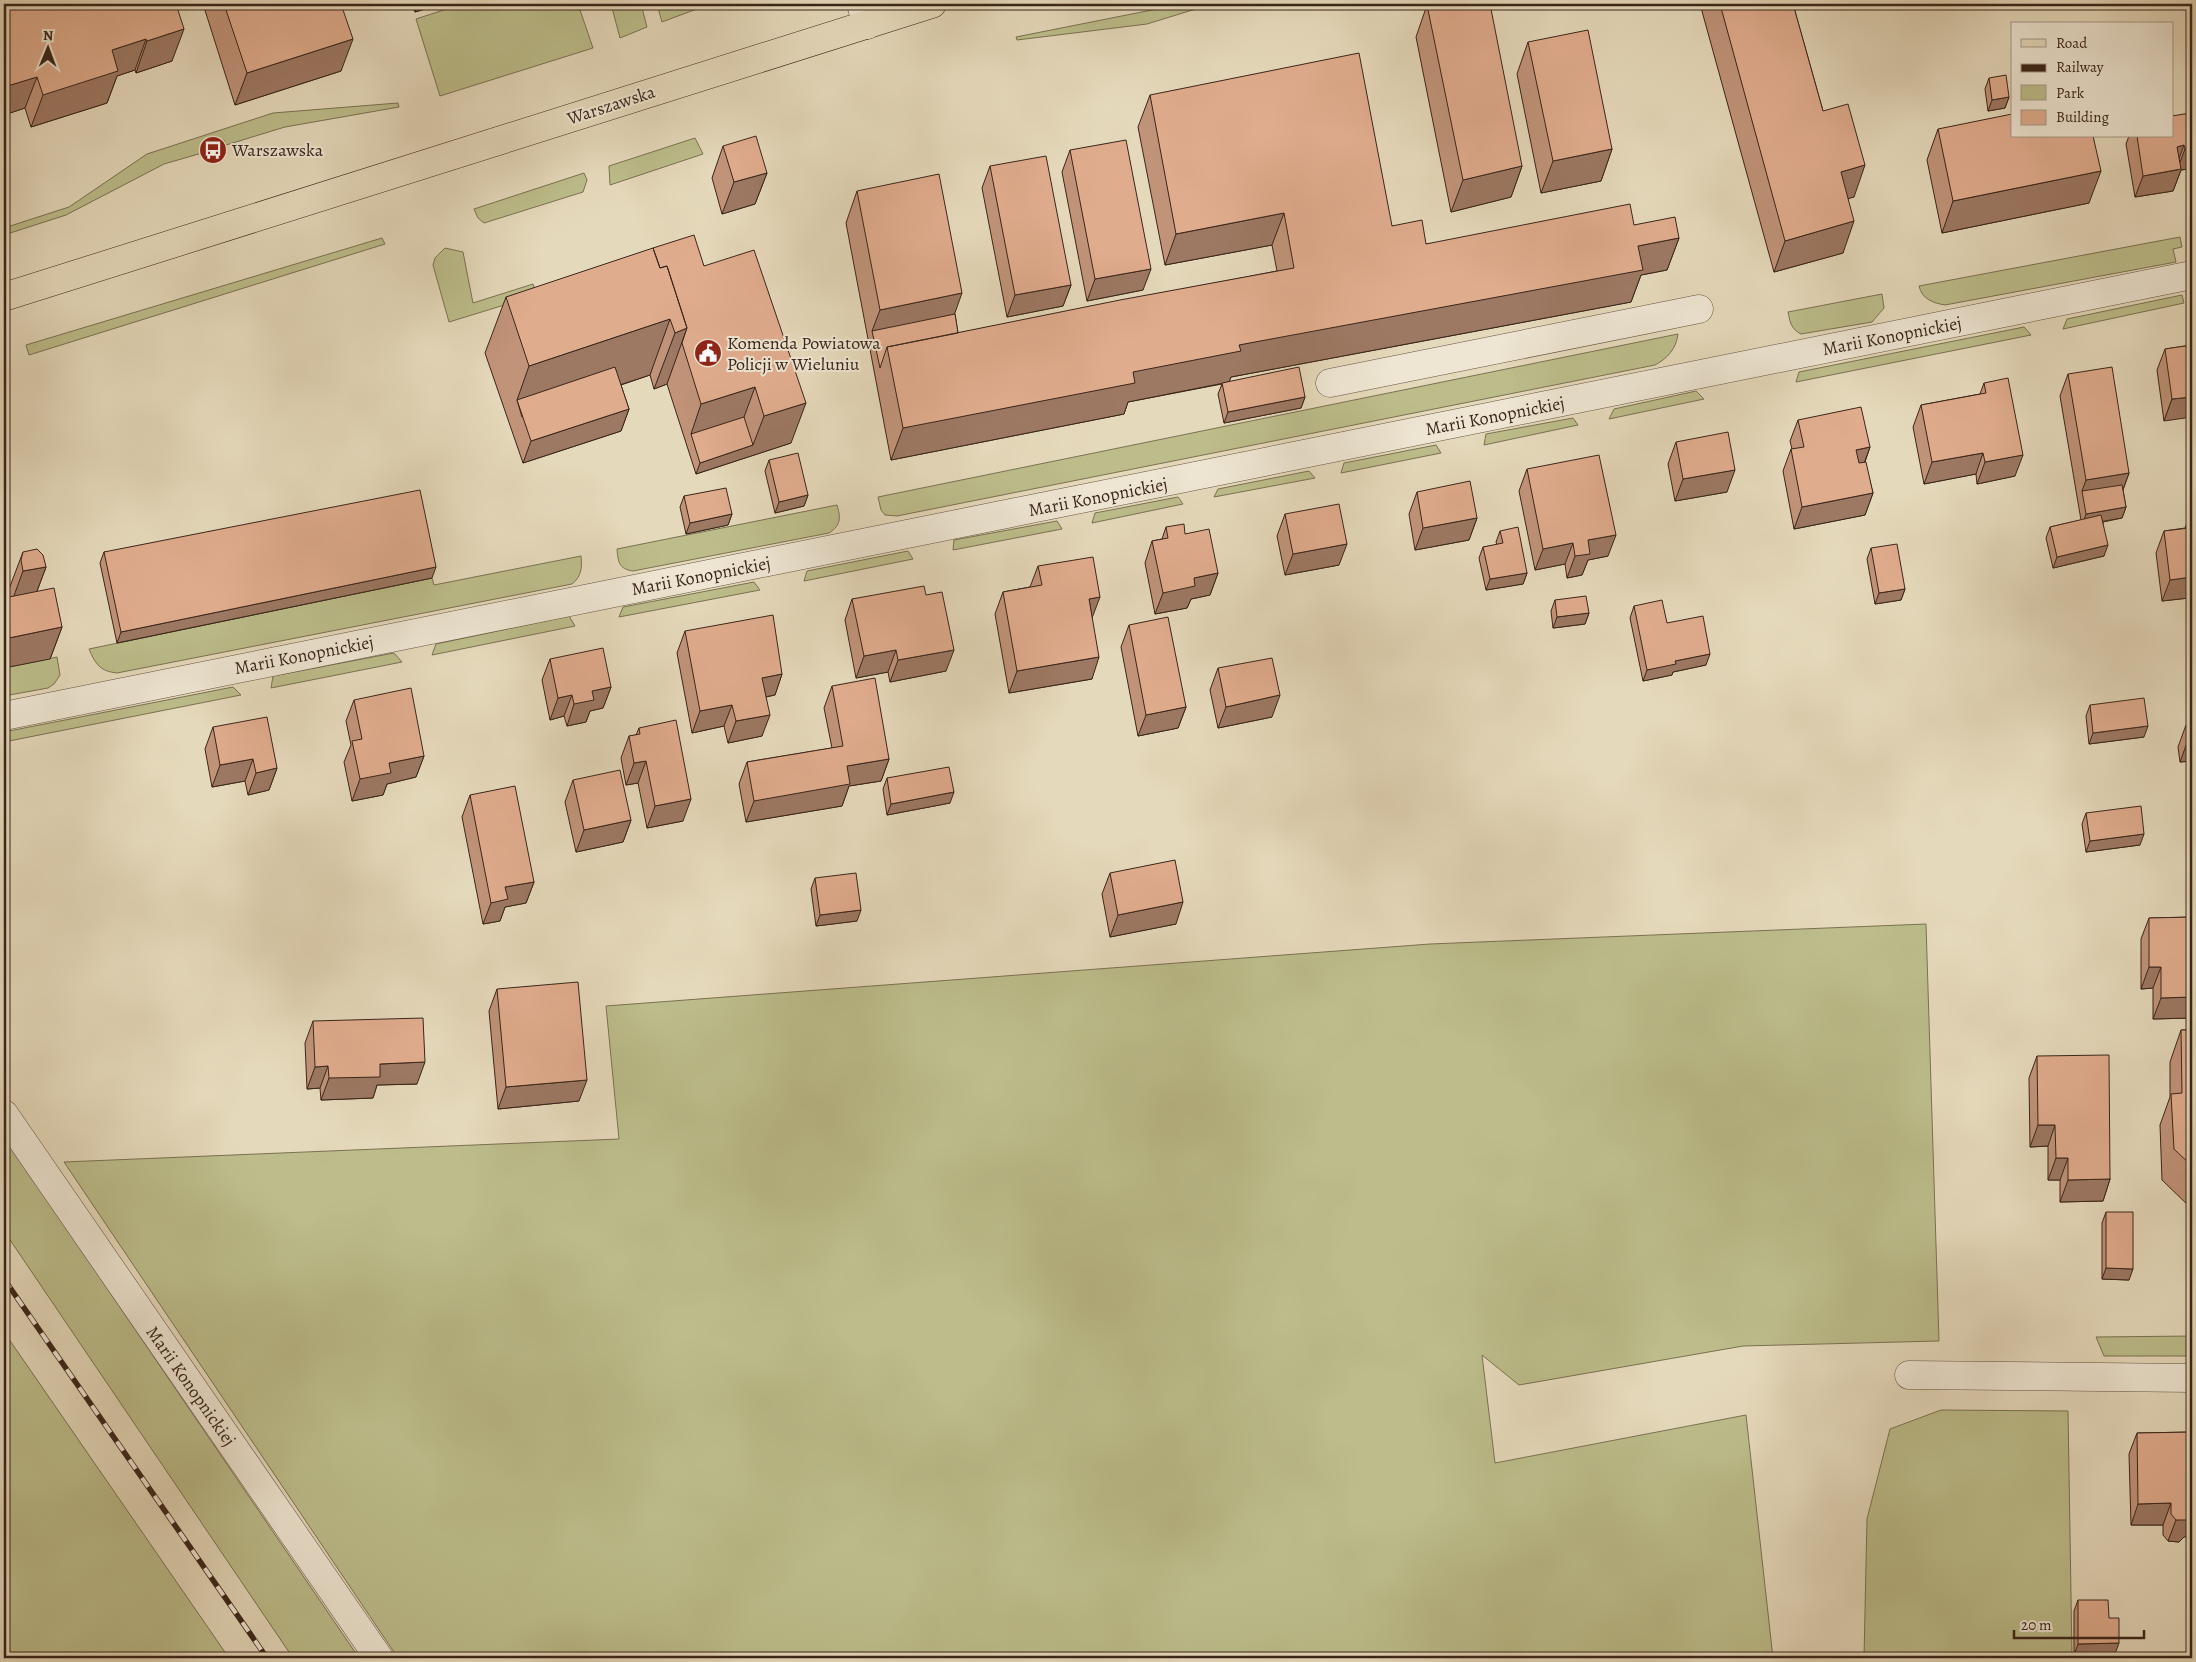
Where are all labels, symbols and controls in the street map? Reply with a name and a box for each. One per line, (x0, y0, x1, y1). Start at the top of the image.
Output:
north arrow (22, 22, 72, 72)
legend (2011, 22, 2174, 138)
text: N (43, 26, 53, 45)
text: Road (2056, 33, 2088, 53)
text: Railway (2056, 57, 2104, 77)
street label: Warszawska (563, 79, 659, 131)
text: Park (2056, 83, 2085, 103)
text: Building (2056, 107, 2109, 127)
bus stop icon: Warszawska (198, 135, 228, 165)
place label: Warszawska (231, 138, 324, 162)
street label: Marii Konopnickiej (1820, 311, 1964, 361)
place label: Komenda Powiatowa Policji w Wieluniu (727, 331, 881, 376)
public building icon: Komenda Powiatowa Policji w Wieluniu (693, 338, 723, 368)
street label: Marii Konopnickiej (1423, 391, 1567, 441)
street label: Marii Konopnickiej (1026, 472, 1170, 522)
street label: Marii Konopnickiej (629, 551, 773, 601)
street label: Marii Konopnickiej (232, 630, 376, 680)
street label: Marii Konopnickiej (141, 1321, 241, 1451)
scale bar (2014, 1607, 2144, 1639)
text: 20 m (2021, 1615, 2052, 1635)

